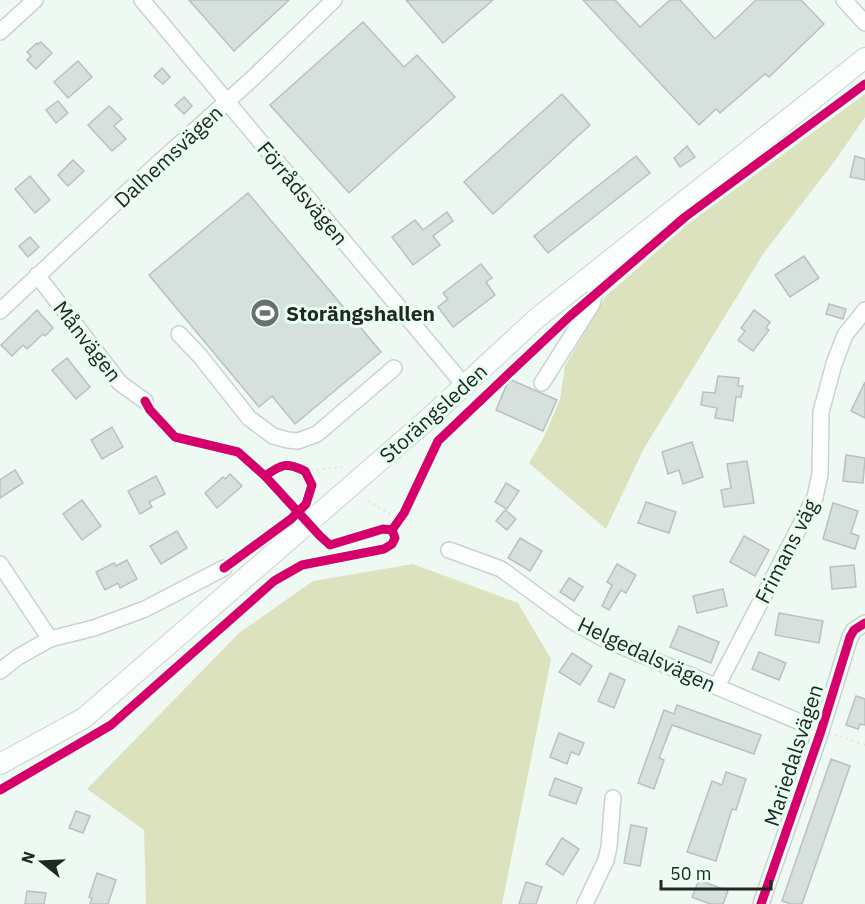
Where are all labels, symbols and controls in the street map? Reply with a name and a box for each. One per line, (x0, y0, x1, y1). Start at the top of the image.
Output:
street label: Dalhemsvägen (108, 99, 228, 213)
street label: Förrådsvägen (251, 135, 355, 251)
street label: Månvägen (47, 295, 129, 387)
sports icon: Storängshallen (249, 297, 281, 329)
place label: Storängshallen (286, 299, 435, 327)
street label: Storängsleden (373, 357, 493, 469)
street label: Frimans väg (748, 494, 824, 608)
street label: Helgedalsvägen (573, 610, 721, 698)
street label: Mariedalsvägen (757, 680, 829, 830)
north arrow (12, 832, 72, 892)
text: N (16, 849, 39, 866)
scale bar (661, 853, 770, 891)
text: 50 m (670, 862, 712, 885)

